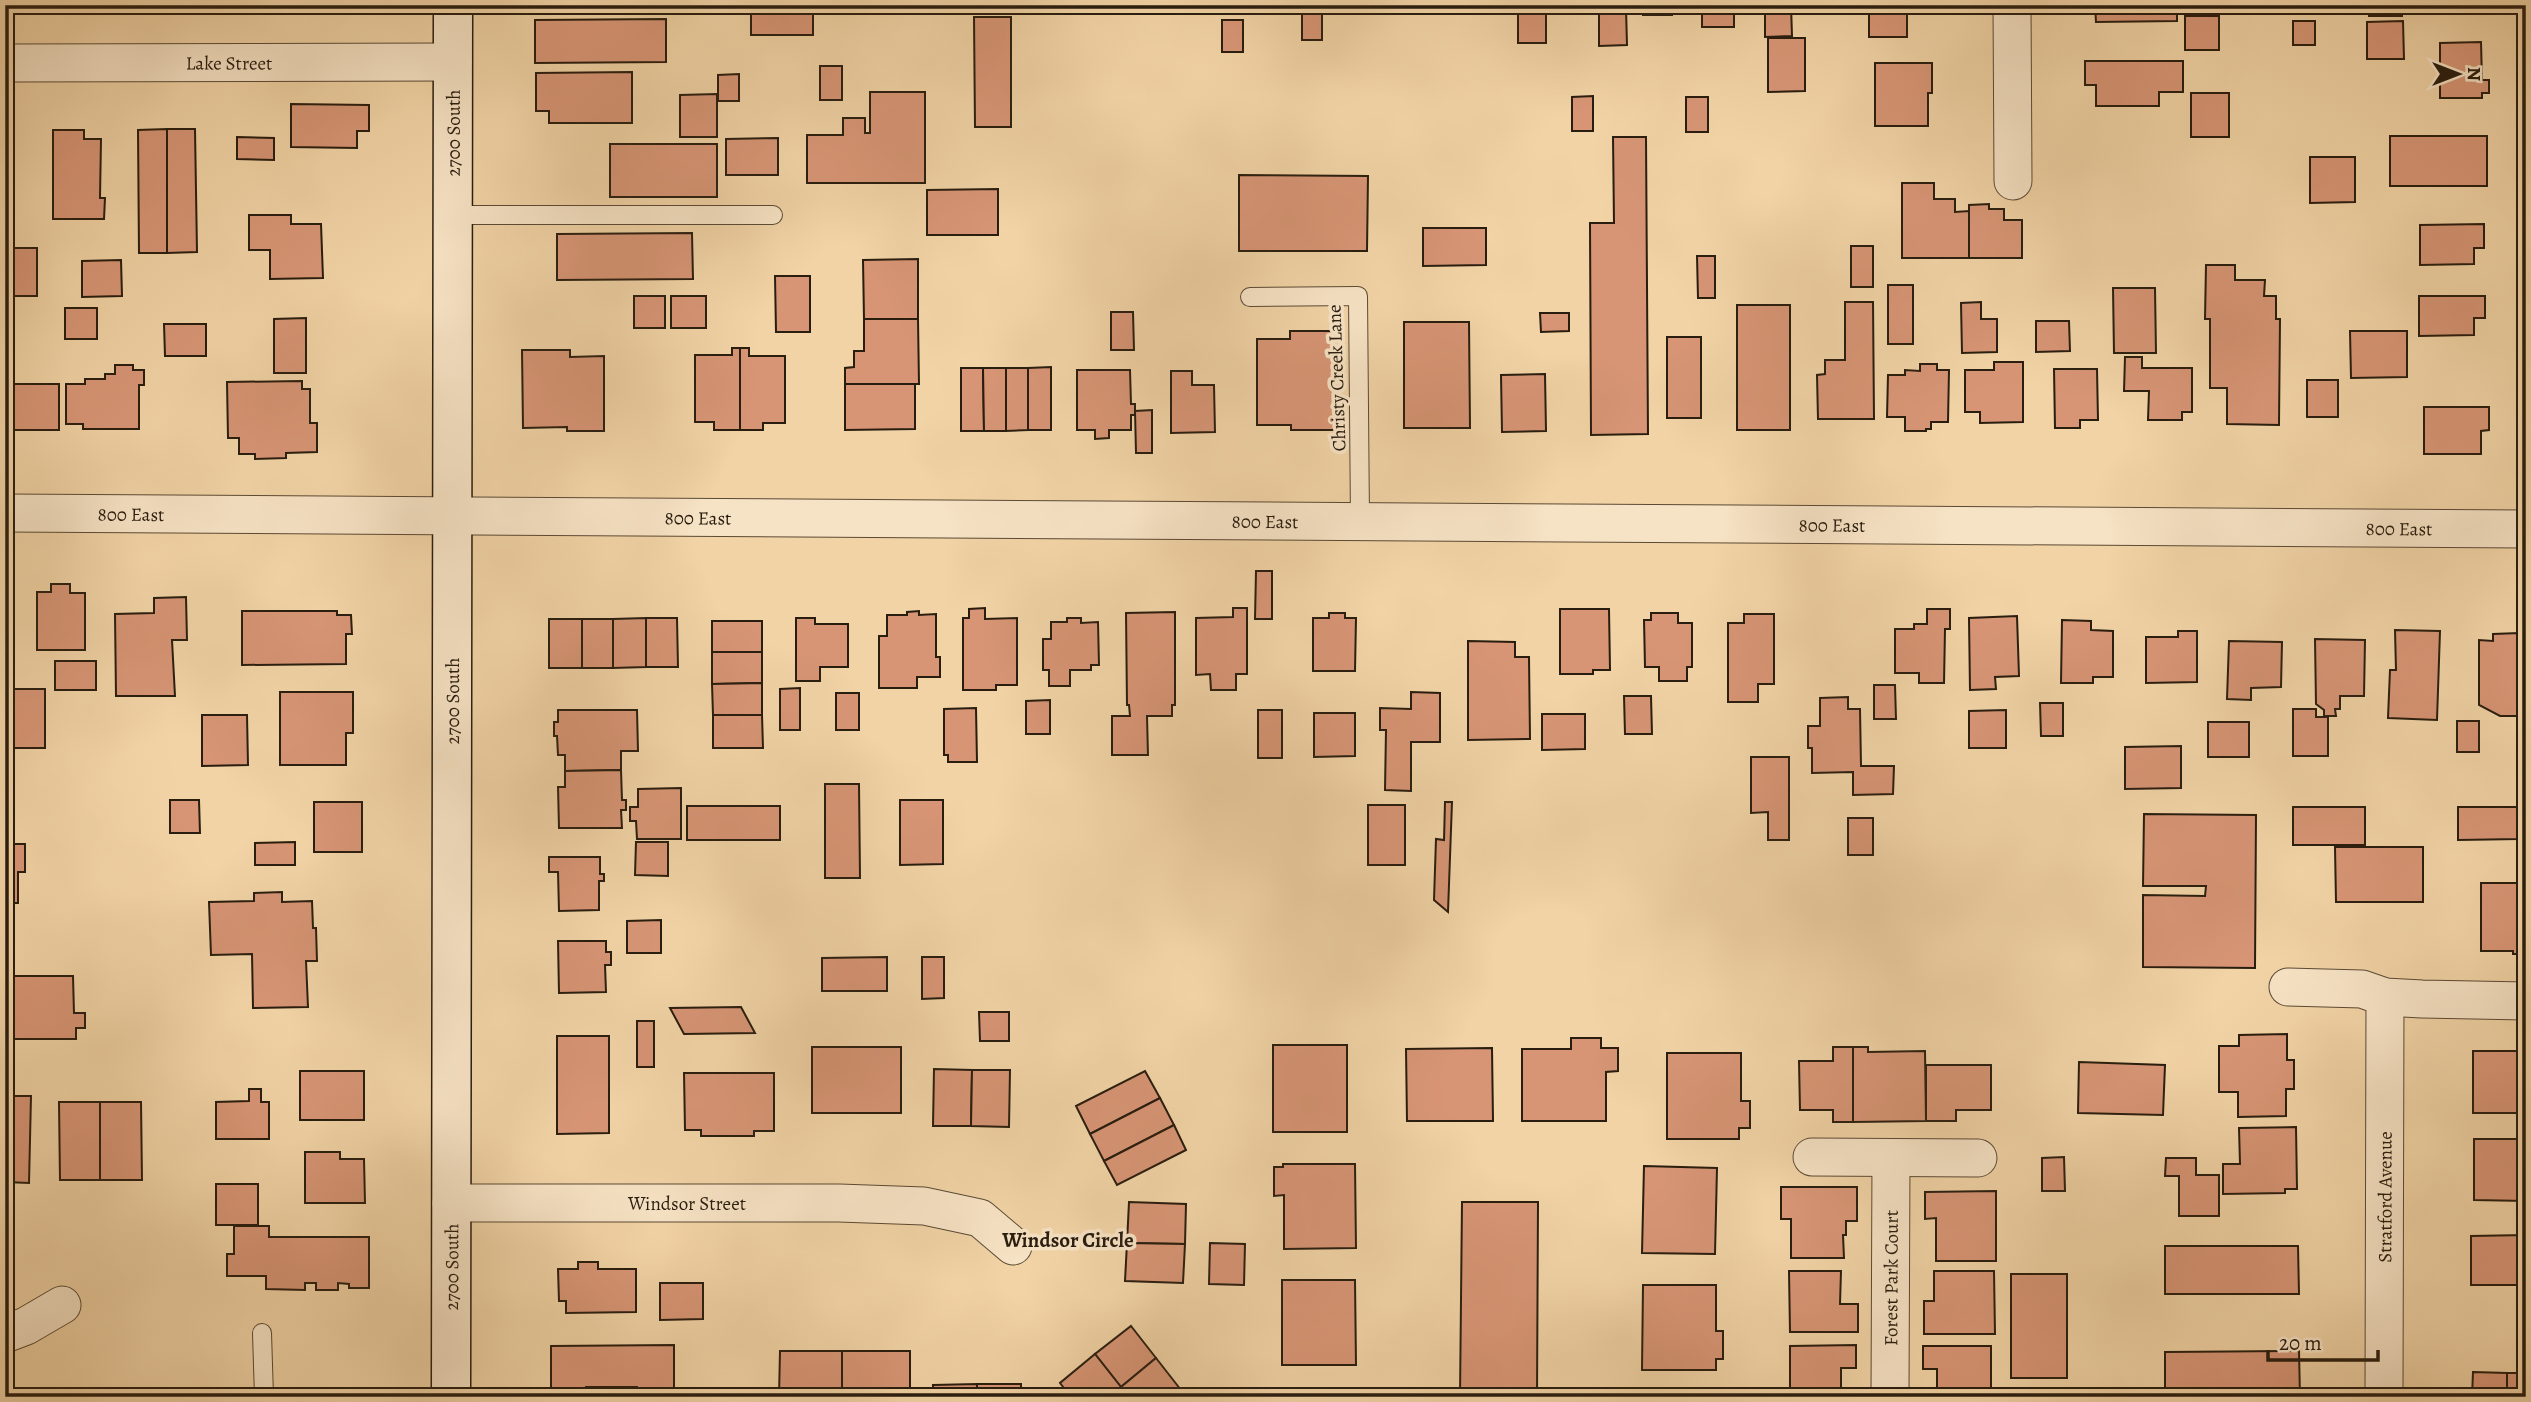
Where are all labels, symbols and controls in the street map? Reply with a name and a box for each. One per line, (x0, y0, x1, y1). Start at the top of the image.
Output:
north arrow (2422, 38, 2492, 108)
street label: Lake Street (186, 50, 272, 77)
text: N (2461, 67, 2487, 81)
street label: 2700 South (441, 90, 467, 176)
street label: Christy Creek Lane (1321, 304, 1353, 452)
street label: 800 East (97, 502, 165, 528)
street label: 800 East (664, 505, 732, 532)
street label: 800 East (1231, 509, 1299, 535)
street label: 800 East (1798, 512, 1865, 539)
street label: 800 East (2365, 516, 2432, 542)
street label: 2700 South (440, 658, 466, 744)
street label: Stratford Avenue (2372, 1131, 2399, 1263)
street label: Windsor Street (627, 1191, 746, 1217)
street label: Forest Park Court (1878, 1210, 1905, 1346)
street label: 2700 South (439, 1224, 465, 1310)
district label: Windsor Circle (1001, 1226, 1134, 1254)
scale bar (2268, 1318, 2379, 1362)
text: 20 m (2279, 1329, 2322, 1357)

